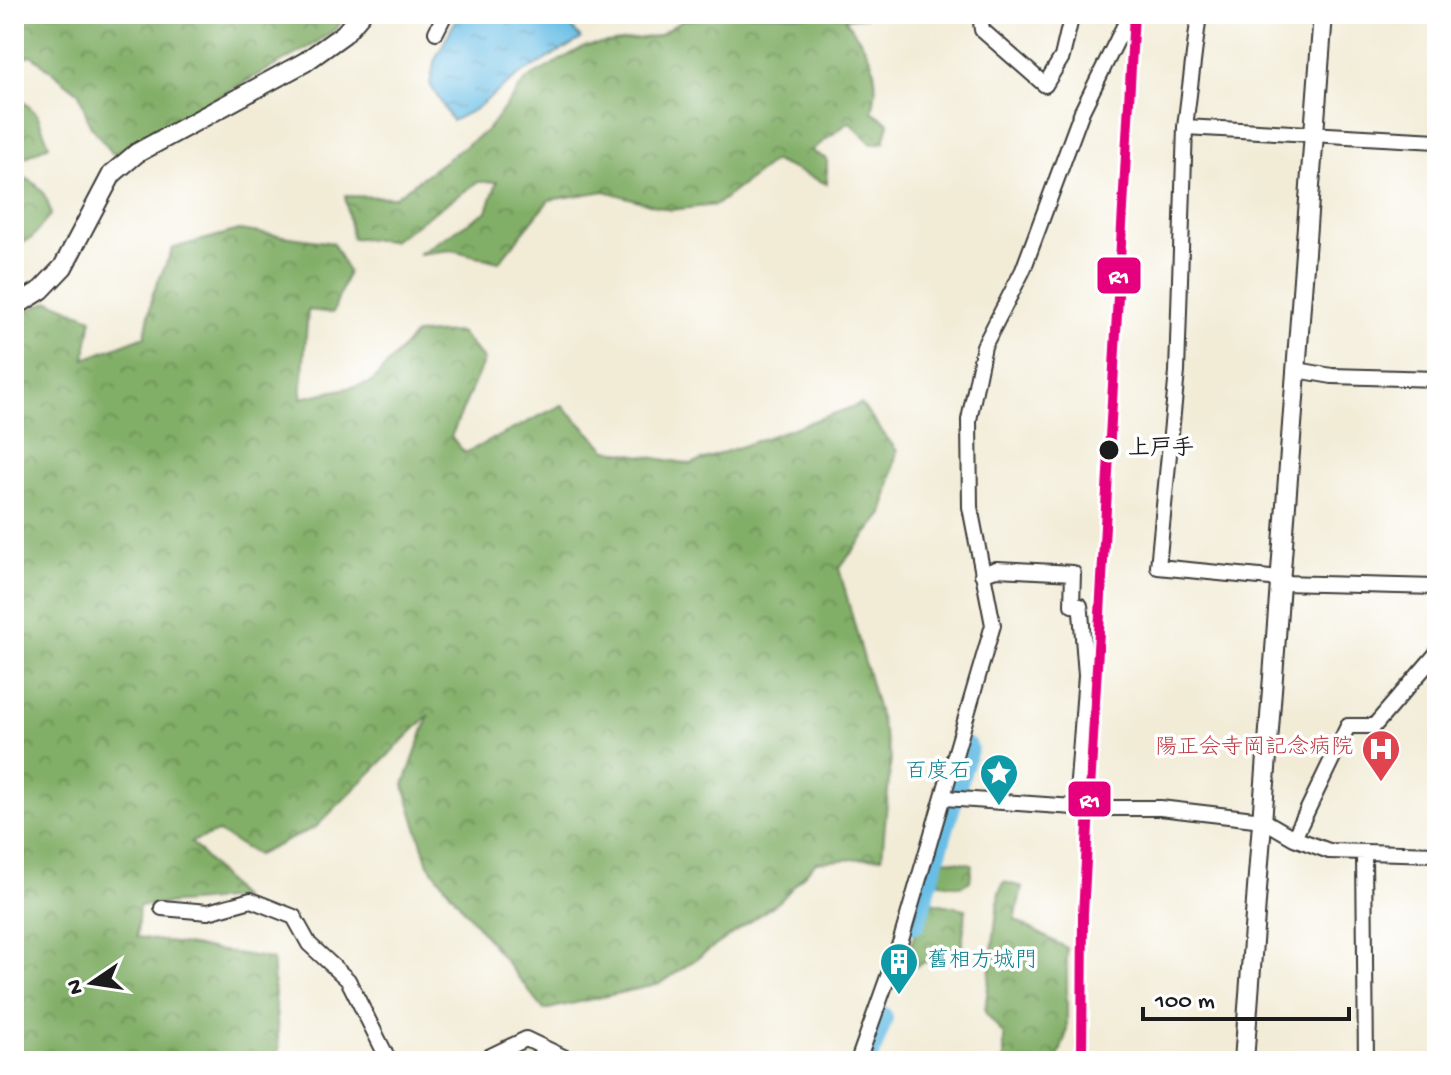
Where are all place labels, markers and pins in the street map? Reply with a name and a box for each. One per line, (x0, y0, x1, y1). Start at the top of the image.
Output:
place label: 上戸手 (1128, 436, 1194, 463)
marker: 上戸手 (1097, 438, 1121, 462)
hospital icon: 陽正会寺岡記念病院 (1360, 728, 1402, 783)
place label: 陽正会寺岡記念病院 (1155, 734, 1353, 762)
place icon: 百度石 (978, 752, 1020, 807)
place label: 百度石 (905, 758, 971, 786)
building icon: 舊相方城門 (878, 941, 920, 996)
place label: 舊相方城門 (927, 948, 1037, 975)

